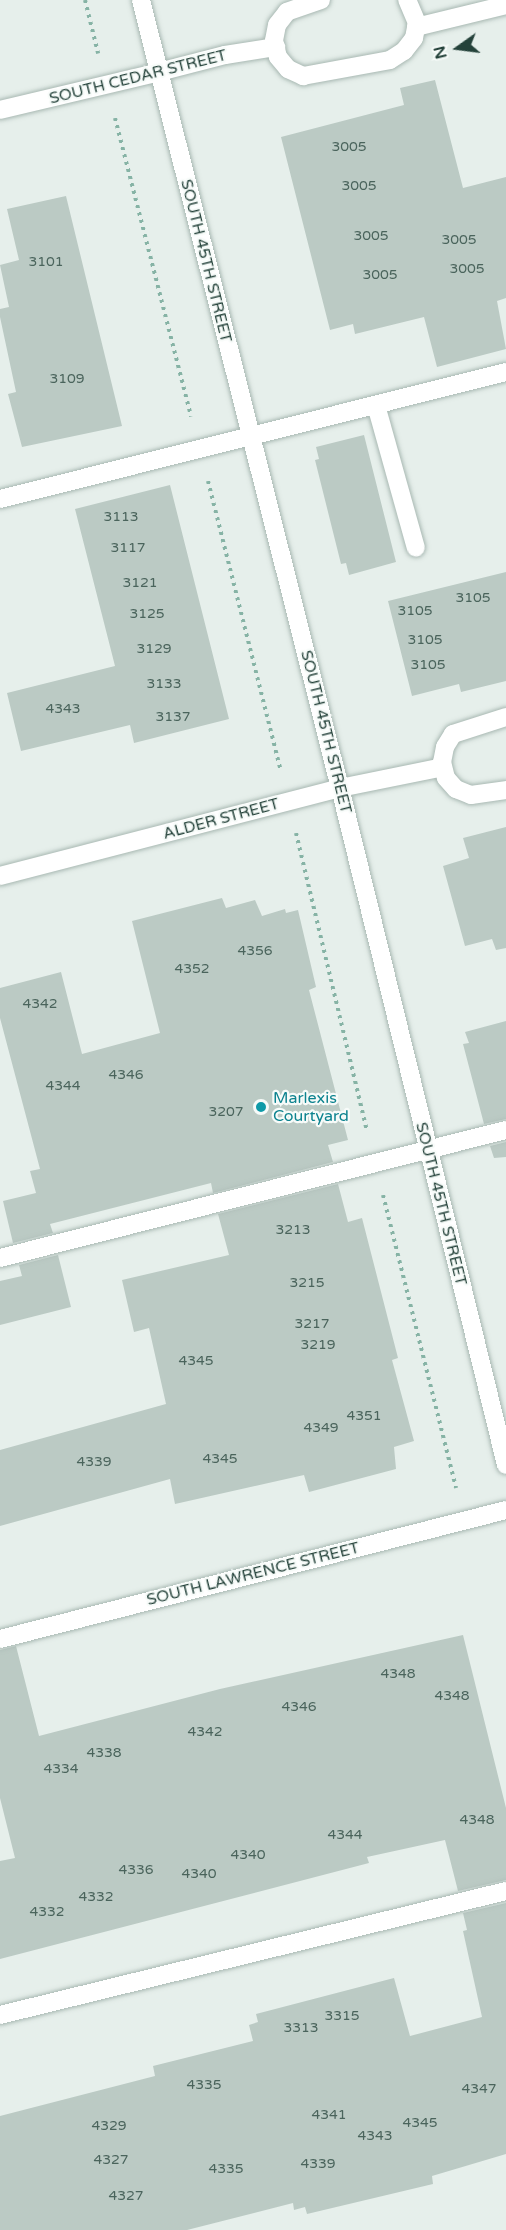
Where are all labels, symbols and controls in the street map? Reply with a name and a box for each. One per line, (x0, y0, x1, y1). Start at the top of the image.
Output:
north arrow (428, 18, 488, 78)
text: N (429, 44, 452, 61)
street label: SOUTH CEDAR STREET (47, 46, 229, 108)
house number: 3005 (331, 139, 367, 155)
street label: SOUTH 45TH STREET (176, 177, 236, 345)
house number: 3005 (341, 178, 377, 194)
house number: 3005 (353, 228, 389, 244)
house number: 3005 (441, 232, 477, 248)
house number: 3101 (28, 254, 64, 270)
house number: 3005 (449, 261, 485, 277)
house number: 3005 (362, 267, 398, 283)
house number: 3109 (49, 371, 85, 387)
house number: 3113 (103, 509, 139, 525)
house number: 3117 (110, 540, 146, 556)
house number: 3121 (122, 575, 158, 591)
house number: 3105 (455, 590, 491, 606)
house number: 3105 (397, 603, 433, 619)
house number: 3125 (129, 606, 165, 622)
house number: 3105 (407, 632, 443, 648)
house number: 3129 (136, 641, 172, 657)
street label: SOUTH 45TH STREET (296, 648, 356, 816)
house number: 3105 (410, 657, 446, 673)
house number: 3133 (146, 676, 182, 692)
house number: 4343 (45, 701, 81, 717)
house number: 3137 (155, 709, 191, 725)
street label: ALDER STREET (161, 794, 281, 844)
house number: 4356 (237, 943, 273, 959)
house number: 4352 (174, 961, 210, 977)
house number: 4342 (22, 996, 58, 1012)
house number: 4346 (108, 1067, 144, 1083)
house number: 4344 (45, 1078, 81, 1094)
place label: Marlexis Courtyard (273, 1088, 349, 1126)
marker: Marlexis Courtyard (254, 1100, 268, 1114)
house number: 3207 (208, 1104, 244, 1120)
street label: SOUTH 45TH STREET (411, 1120, 471, 1288)
house number: 3213 (275, 1222, 311, 1238)
house number: 3215 (289, 1275, 325, 1291)
house number: 3217 (294, 1316, 330, 1332)
house number: 3219 (300, 1337, 336, 1353)
house number: 4345 (178, 1353, 214, 1369)
house number: 4351 (346, 1408, 382, 1424)
house number: 4349 (303, 1420, 339, 1436)
house number: 4345 (202, 1451, 238, 1467)
house number: 4339 (76, 1454, 112, 1470)
street label: SOUTH LAWRENCE STREET (145, 1538, 361, 1610)
house number: 4348 (380, 1666, 416, 1682)
house number: 4348 (434, 1688, 470, 1704)
house number: 4346 (281, 1699, 317, 1715)
house number: 4342 (187, 1724, 223, 1740)
house number: 4338 (86, 1745, 122, 1761)
house number: 4334 (43, 1761, 79, 1777)
house number: 4348 (459, 1812, 495, 1828)
house number: 4344 (327, 1827, 363, 1843)
house number: 4340 (230, 1847, 266, 1863)
house number: 4336 (118, 1862, 154, 1878)
house number: 4340 (181, 1866, 217, 1882)
house number: 4332 (78, 1889, 114, 1905)
house number: 4332 (29, 1904, 65, 1920)
house number: 3315 (324, 2008, 360, 2024)
house number: 3313 (283, 2020, 319, 2036)
house number: 4335 (186, 2077, 222, 2093)
house number: 4347 (461, 2081, 497, 2097)
house number: 4341 (311, 2107, 347, 2123)
house number: 4345 (402, 2115, 438, 2131)
house number: 4329 (91, 2118, 127, 2134)
house number: 4343 (357, 2128, 393, 2144)
house number: 4327 (93, 2152, 129, 2168)
house number: 4339 (300, 2156, 336, 2172)
house number: 4335 (208, 2161, 244, 2177)
house number: 4327 (108, 2188, 144, 2204)

